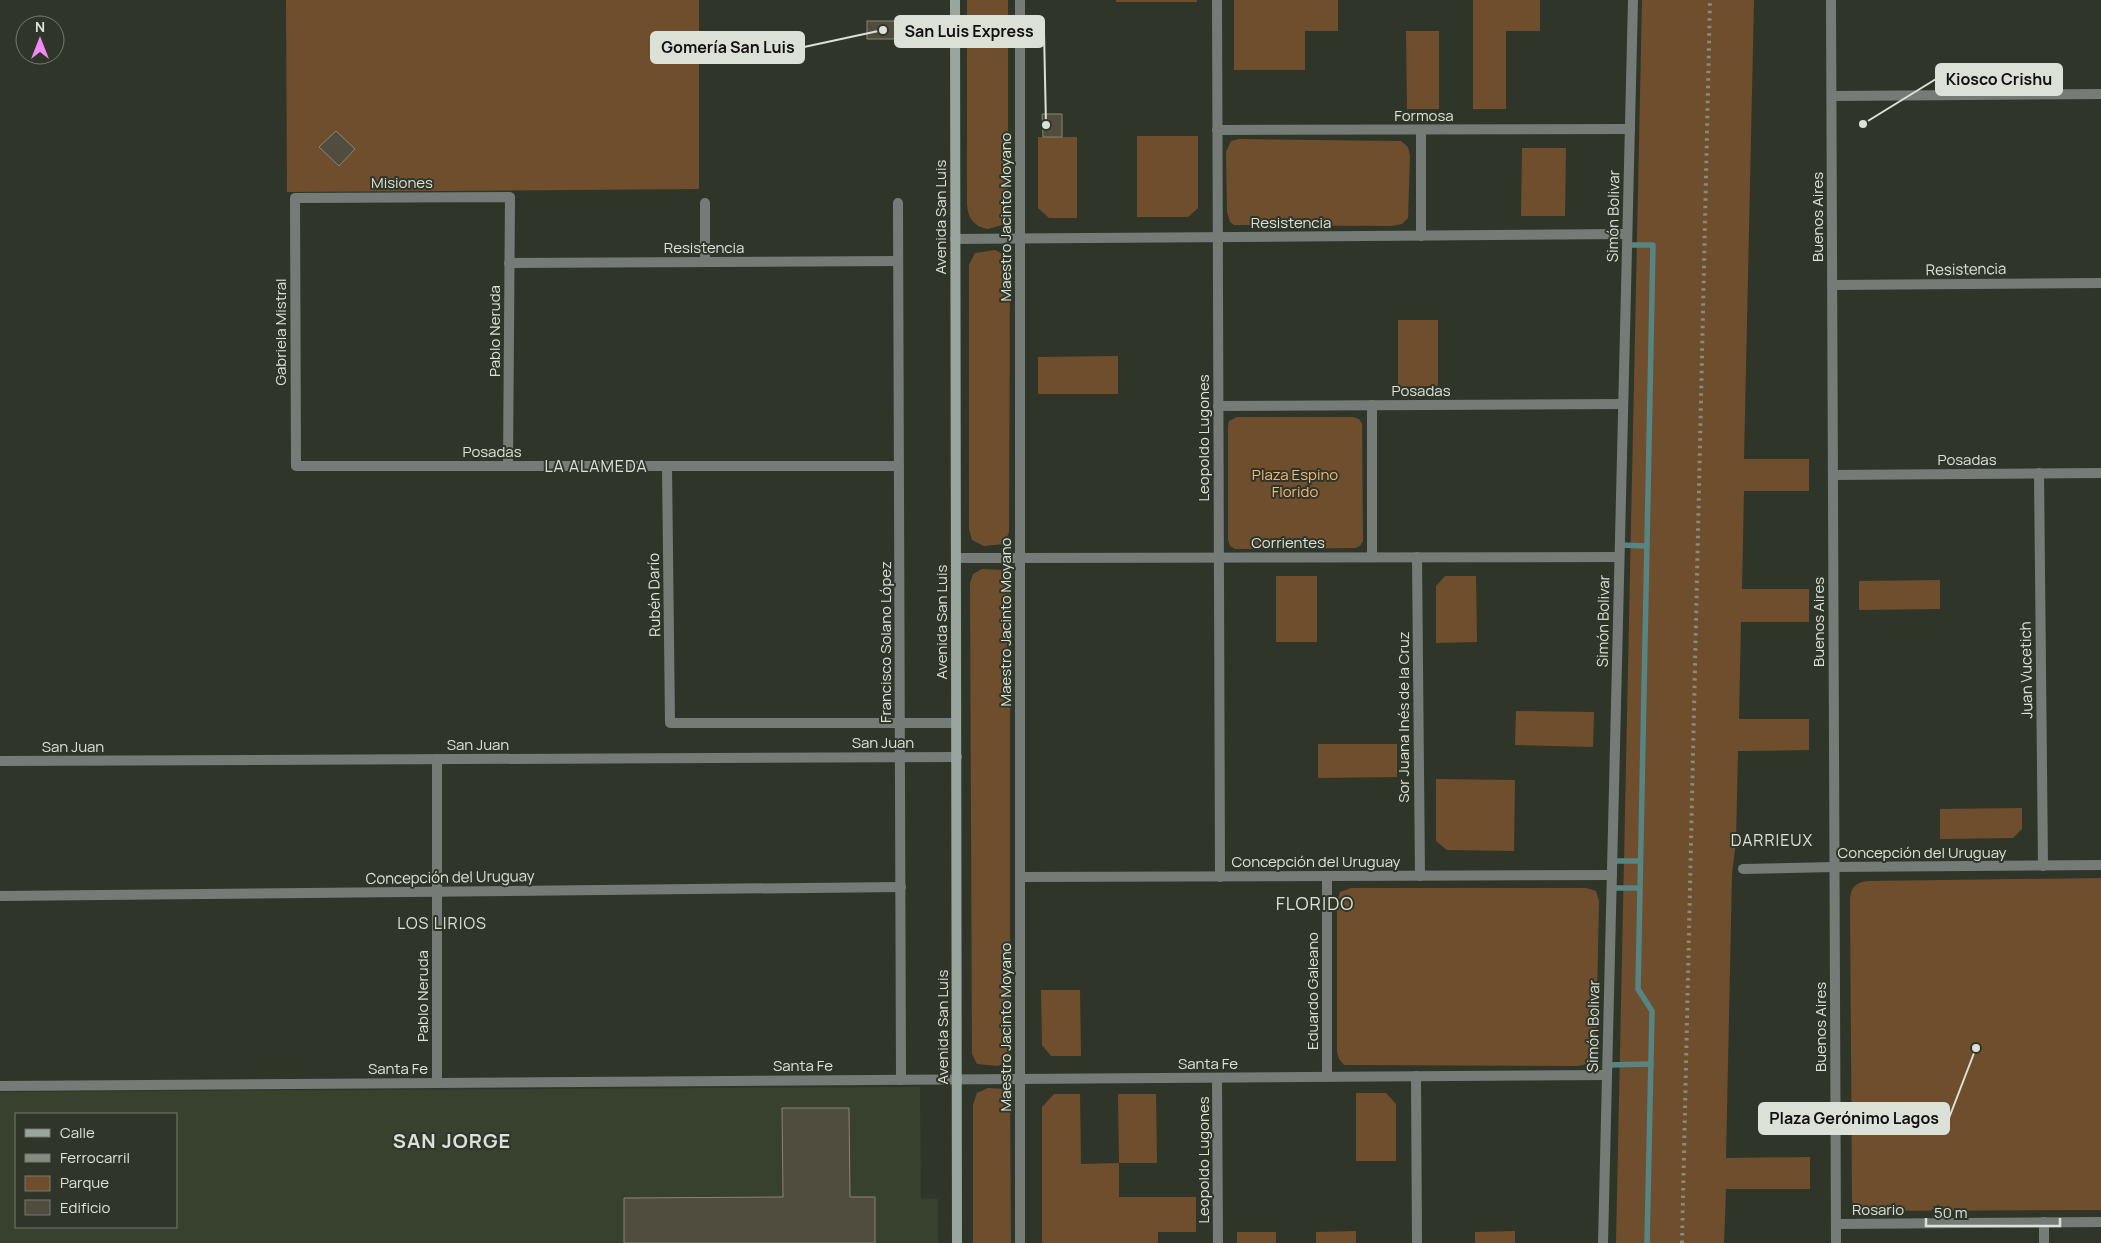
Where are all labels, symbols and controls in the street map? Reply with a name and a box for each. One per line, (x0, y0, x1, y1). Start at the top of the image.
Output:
north arrow (15, 15, 65, 65)
callout: San Luis Express (895, 16, 1044, 47)
text: N (35, 17, 45, 36)
text: San Luis Express (904, 20, 1034, 42)
callout: Gomería San Luis (651, 32, 804, 63)
text: Gomería San Luis (661, 36, 795, 58)
callout: Kiosco Crishu (1936, 64, 2062, 95)
text: Kiosco Crishu (1946, 68, 2052, 90)
street label: Formosa (1394, 105, 1454, 126)
street label: Maestro Jacinto Moyano (995, 132, 1016, 301)
street label: Avenida San Luis (930, 159, 951, 274)
street label: Simón Bolivar (1602, 169, 1624, 262)
street label: Misiones (371, 172, 433, 193)
street label: Buenos Aires (1807, 172, 1828, 262)
street label: Resistencia (1251, 212, 1331, 233)
street label: Resistencia (664, 237, 744, 258)
street label: Resistencia (1926, 258, 2006, 280)
street label: Gabriela Mistral (270, 278, 291, 386)
street label: Pablo Neruda (484, 285, 505, 377)
street label: Leopoldo Lugones (1193, 374, 1214, 502)
street label: Posadas (1391, 380, 1451, 401)
street label: Posadas (462, 441, 522, 462)
street label: Posadas (1937, 449, 1997, 470)
district label: LA ALAMEDA (544, 455, 648, 477)
park label: Plaza Espino Florido (1252, 464, 1338, 502)
street label: Corrientes (1251, 532, 1325, 553)
street label: Maestro Jacinto Moyano (995, 537, 1016, 706)
street label: Rubén Darío (643, 553, 665, 637)
street label: Francisco Solano López (875, 561, 896, 723)
street label: Avenida San Luis (931, 564, 952, 679)
street label: Simón Bolivar (1592, 574, 1614, 667)
street label: Buenos Aires (1808, 577, 1829, 667)
street label: Juan Vucetich (2015, 621, 2037, 719)
street label: Sor Juana Inés de la Cruz (1393, 631, 1414, 803)
street label: San Juan (852, 732, 914, 753)
street label: San Juan (447, 734, 509, 755)
street label: San Juan (42, 736, 104, 757)
district label: DARRIEUX (1731, 829, 1813, 851)
street label: Concepción del Uruguay (1838, 842, 2007, 863)
street label: Concepción del Uruguay (1232, 851, 1401, 872)
street label: Concepción del Uruguay (365, 865, 535, 889)
district label: FLORIDO (1276, 891, 1354, 915)
district label: LOS LIRIOS (397, 912, 487, 934)
street label: Eduardo Galeano (1302, 932, 1323, 1050)
street label: Maestro Jacinto Moyano (995, 942, 1016, 1111)
street label: Pablo Neruda (412, 950, 433, 1042)
street label: Avenida San Luis (932, 969, 953, 1084)
street label: Simón Bolivar (1582, 979, 1604, 1072)
street label: Buenos Aires (1810, 982, 1831, 1072)
street label: Santa Fe (1178, 1053, 1238, 1074)
street label: Santa Fe (773, 1055, 833, 1076)
street label: Santa Fe (368, 1058, 428, 1079)
street label: Leopoldo Lugones (1193, 1096, 1214, 1224)
callout: Plaza Gerónimo Lagos (1759, 1103, 1949, 1134)
text: Plaza Gerónimo Lagos (1769, 1107, 1939, 1129)
legend (15, 1113, 178, 1228)
text: Calle (60, 1122, 95, 1143)
district label: SAN JORGE (393, 1127, 511, 1154)
text: Ferrocarril (60, 1147, 130, 1168)
text: Parque (60, 1172, 109, 1193)
scale bar (1926, 1196, 2060, 1228)
text: Edificio (60, 1197, 111, 1218)
street label: Rosario (1852, 1199, 1904, 1220)
text: 50 m (1934, 1202, 1968, 1223)

